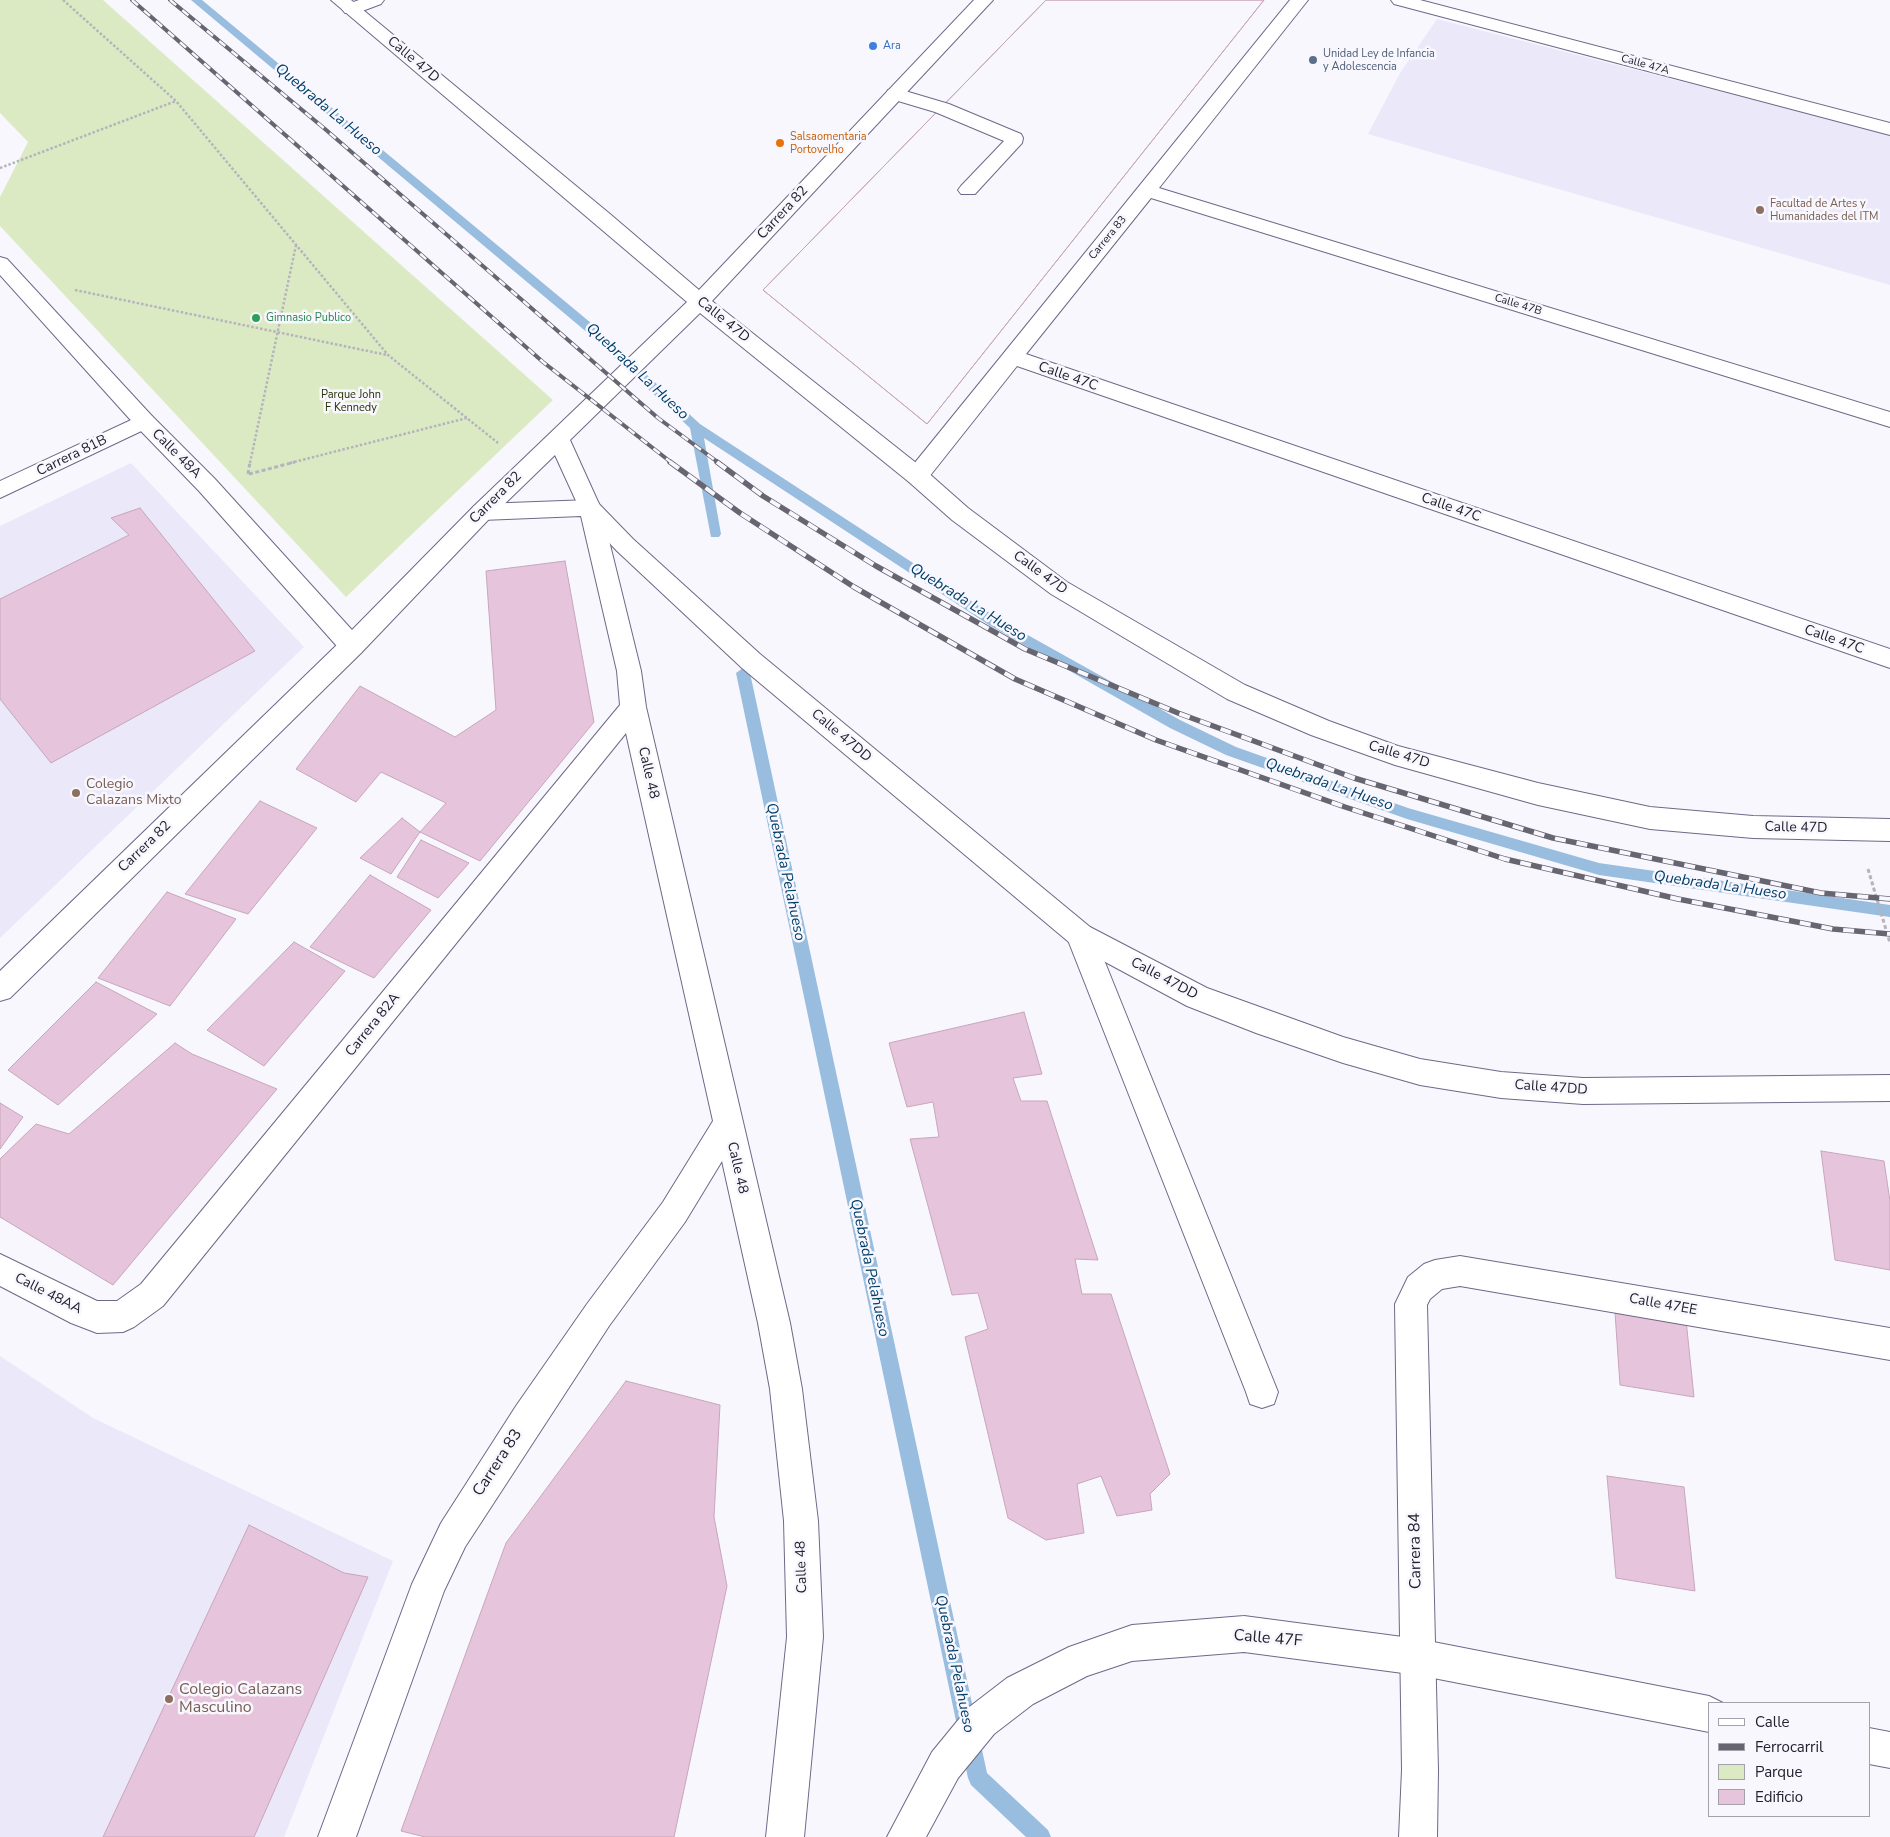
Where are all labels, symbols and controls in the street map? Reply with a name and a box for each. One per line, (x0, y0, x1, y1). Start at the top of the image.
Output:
street label: Calle 47D (383, 33, 443, 87)
place label: Ara (883, 39, 901, 53)
marker: Ara (867, 40, 879, 52)
place label: Unidad Ley de Infancia y Adolescencia (1323, 47, 1435, 73)
street label: Calle 47A (1619, 52, 1671, 78)
marker: Unidad Ley de Infancia y Adolescencia (1307, 54, 1319, 66)
water label: Quebrada La Hueso (271, 60, 385, 160)
place label: Salsaomentaria Portovelho (790, 130, 867, 156)
marker: Salsaomentaria Portovelho (774, 137, 786, 149)
street label: Carrera 82 (754, 183, 812, 243)
place label: Facultad de Artes y Humanidades del ITM (1770, 197, 1878, 223)
marker: Facultad de Artes y Humanidades del ITM (1754, 204, 1766, 216)
street label: Carrera 83 (1086, 213, 1130, 263)
street label: Calle 47B (1493, 292, 1543, 318)
street label: Calle 47D (693, 294, 753, 346)
place label: Gimnasio Publico (266, 311, 351, 325)
marker: Gimnasio Publico (250, 312, 262, 324)
water label: Quebrada La Hueso (582, 320, 692, 424)
street label: Calle 47C (1036, 359, 1100, 395)
park label: Parque John F Kennedy (321, 388, 381, 414)
street label: Calle 48A (148, 426, 204, 482)
street label: Carrera 81B (34, 432, 110, 480)
street label: Carrera 82 (466, 468, 526, 528)
street label: Calle 47C (1419, 490, 1483, 526)
street label: Calle 47D (1010, 548, 1070, 598)
water label: Quebrada La Hueso (907, 560, 1029, 646)
street label: Calle 47C (1802, 622, 1866, 658)
street label: Calle 47DD (807, 706, 875, 766)
street label: Calle 47D (1366, 738, 1432, 772)
street label: Calle 48 (634, 745, 662, 801)
water label: Quebrada La Hueso (1263, 755, 1395, 815)
place label: Colegio Calazans Mixto (86, 777, 181, 810)
marker: Colegio Calazans Mixto (70, 787, 82, 799)
water label: Quebrada Pelahueso (762, 801, 808, 943)
street label: Carrera 82 (115, 818, 175, 876)
street label: Calle 47D (1764, 819, 1828, 837)
water label: Quebrada La Hueso (1653, 868, 1787, 904)
street label: Calle 47DD (1128, 954, 1200, 1004)
street label: Carrera 82A (342, 990, 404, 1060)
street label: Calle 47DD (1514, 1077, 1588, 1099)
street label: Calle 48 (723, 1140, 751, 1196)
water label: Quebrada Pelahueso (846, 1197, 892, 1339)
street label: Calle 48AA (12, 1270, 84, 1318)
street label: Calle 47EE (1628, 1291, 1698, 1319)
street label: Carrera 83 (469, 1426, 527, 1500)
street label: Carrera 84 (1406, 1513, 1426, 1589)
street label: Calle 48 (793, 1540, 811, 1594)
water label: Quebrada Pelahueso (931, 1593, 977, 1735)
street label: Calle 47F (1233, 1626, 1303, 1652)
place label: Colegio Calazans Masculino (179, 1680, 302, 1718)
marker: Colegio Calazans Masculino (163, 1693, 175, 1705)
legend (1708, 1702, 1870, 1817)
text: Calle (1755, 1712, 1790, 1732)
text: Ferrocarril (1755, 1737, 1823, 1757)
text: Parque (1755, 1762, 1803, 1782)
text: Edificio (1755, 1787, 1803, 1807)

